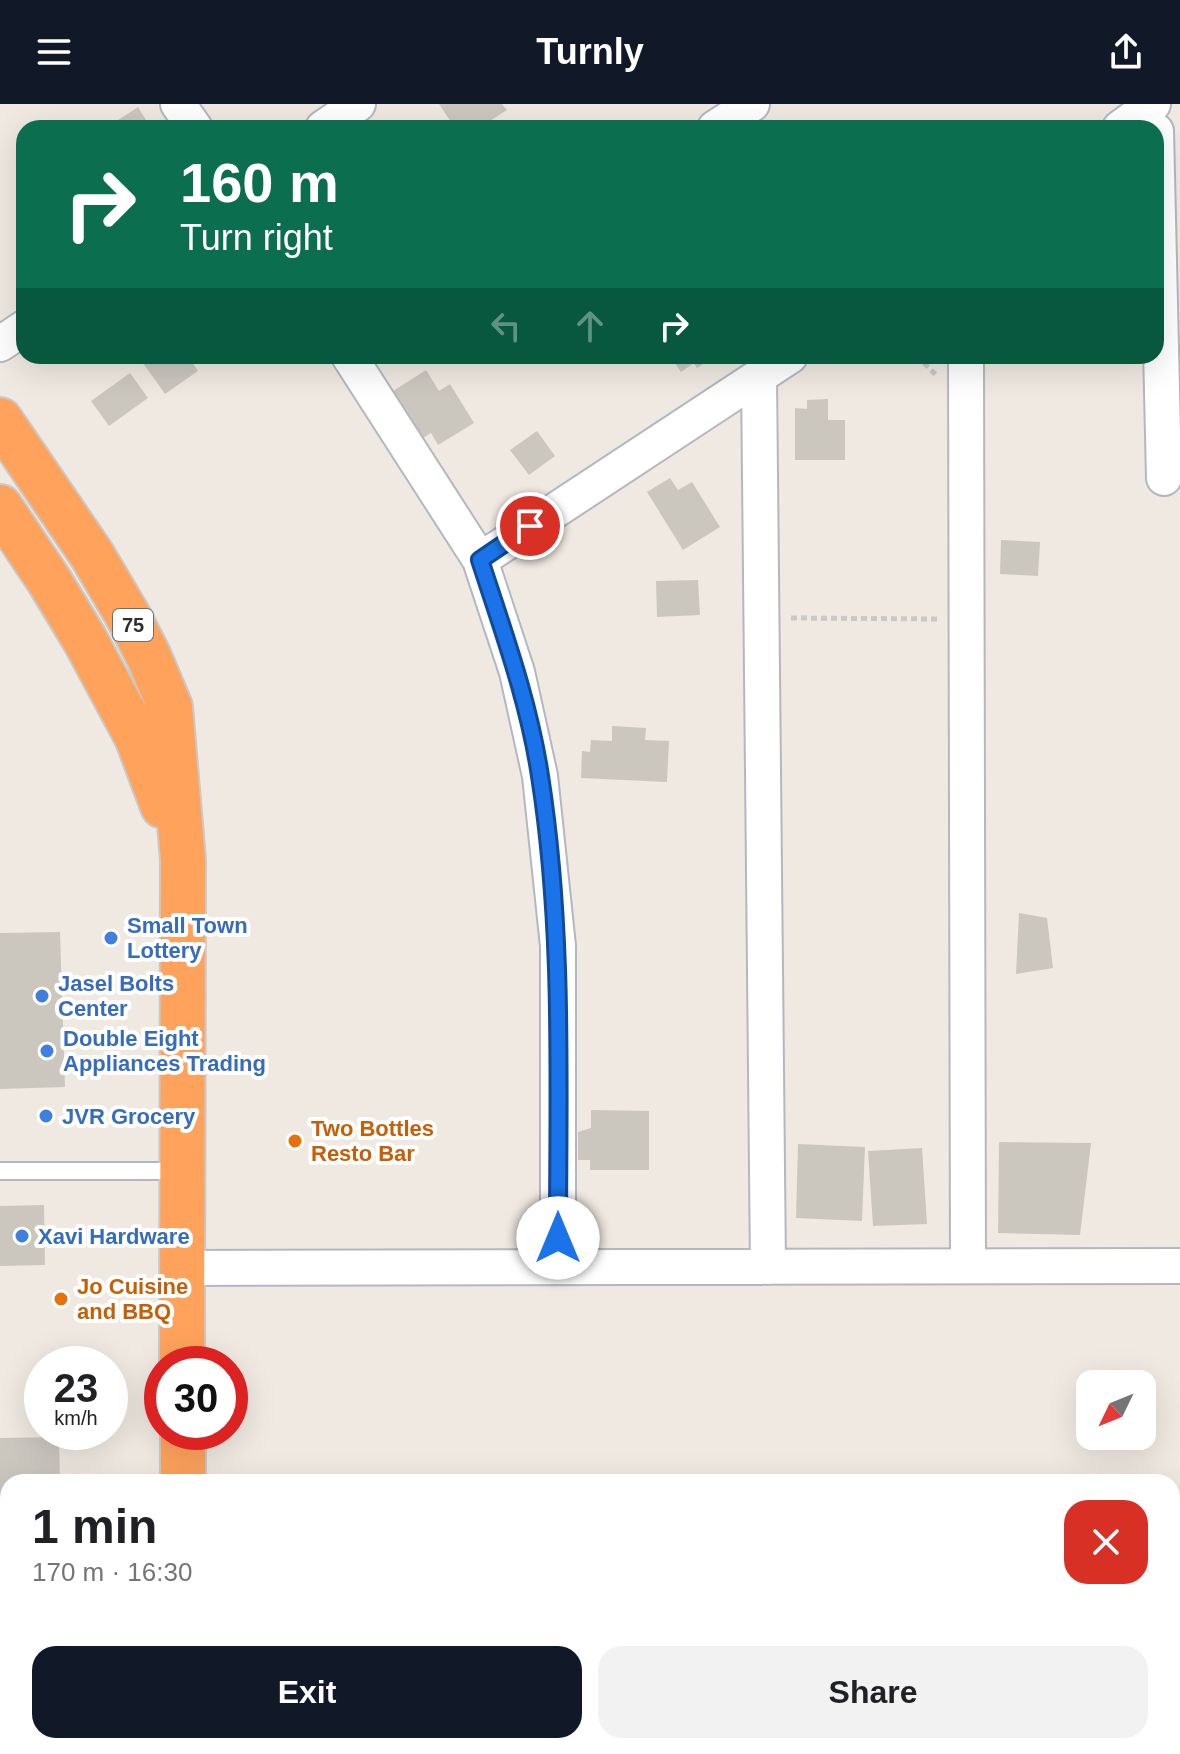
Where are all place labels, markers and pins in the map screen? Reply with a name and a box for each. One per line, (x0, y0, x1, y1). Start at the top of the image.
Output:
pin (496, 492, 564, 560)
place label: Small Town Lottery (127, 913, 248, 963)
marker: Small Town Lottery (102, 929, 120, 947)
place label: Jasel Bolts Center (58, 971, 174, 1021)
marker: Jasel Bolts Center (33, 987, 51, 1005)
place label: Double Eight Appliances Trading (63, 1026, 266, 1076)
marker: Double Eight Appliances Trading (38, 1042, 56, 1060)
place label: JVR Grocery (62, 1104, 196, 1129)
marker: JVR Grocery (37, 1107, 55, 1125)
place label: Two Bottles Resto Bar (311, 1116, 434, 1166)
marker: Two Bottles Resto Bar (286, 1132, 304, 1150)
place label: Xavi Hardware (38, 1224, 190, 1249)
marker: Xavi Hardware (13, 1227, 31, 1245)
place label: Jo Cuisine and BBQ (77, 1274, 188, 1324)
marker: Jo Cuisine and BBQ (52, 1290, 70, 1308)

